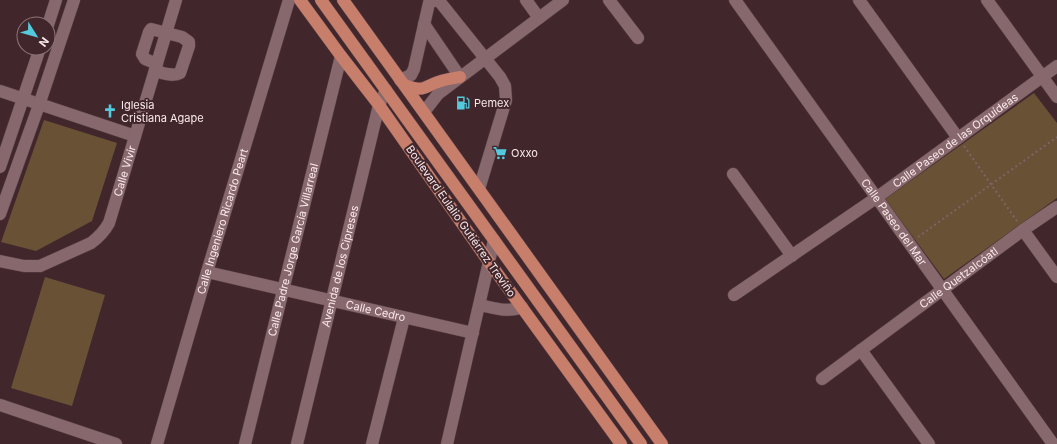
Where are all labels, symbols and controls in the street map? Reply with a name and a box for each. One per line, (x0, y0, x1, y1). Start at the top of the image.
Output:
north arrow (16, 16, 56, 56)
text: N (36, 34, 52, 50)
street label: Calle Paseo de las Orquídeas (890, 90, 1021, 191)
fuel station icon: Pemex (455, 95, 471, 111)
place label: Pemex (474, 96, 509, 110)
place label: Iglesia Cristiana Agape (121, 98, 204, 125)
church icon: Iglesia Cristiana Agape (102, 103, 118, 119)
street label: Boulevard Eulalio Gutiérrez Treviño (403, 142, 519, 300)
street label: Calle Vivir (110, 144, 139, 198)
supermarket icon: Oxxo (492, 145, 508, 161)
street label: Calle Ingeniero Ricardo Peart (194, 146, 251, 296)
place label: Oxxo (511, 146, 538, 160)
street label: Calle Padre Jorge García Villarreal (265, 162, 321, 338)
street label: Calle Paseo del Mar (858, 176, 930, 268)
street label: Avenida de los Cipreses (319, 204, 362, 328)
street label: Calle Quetzalcóatl (916, 244, 1001, 312)
street label: Calle Cedro (344, 297, 407, 324)

